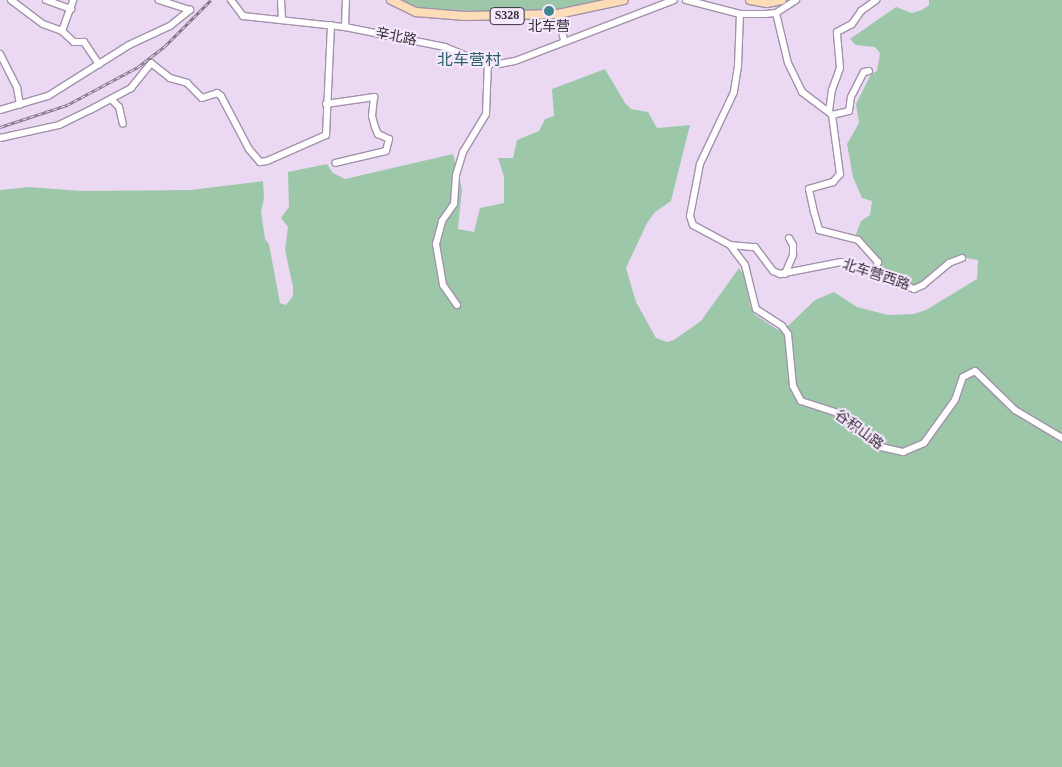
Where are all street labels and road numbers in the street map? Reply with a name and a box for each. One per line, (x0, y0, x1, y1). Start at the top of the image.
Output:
road number: S328 (490, 7, 524, 26)
street label: 辛北路 (374, 25, 418, 49)
street label: 北车营西路 (840, 256, 912, 294)
street label: 谷积山路 (831, 407, 887, 453)

